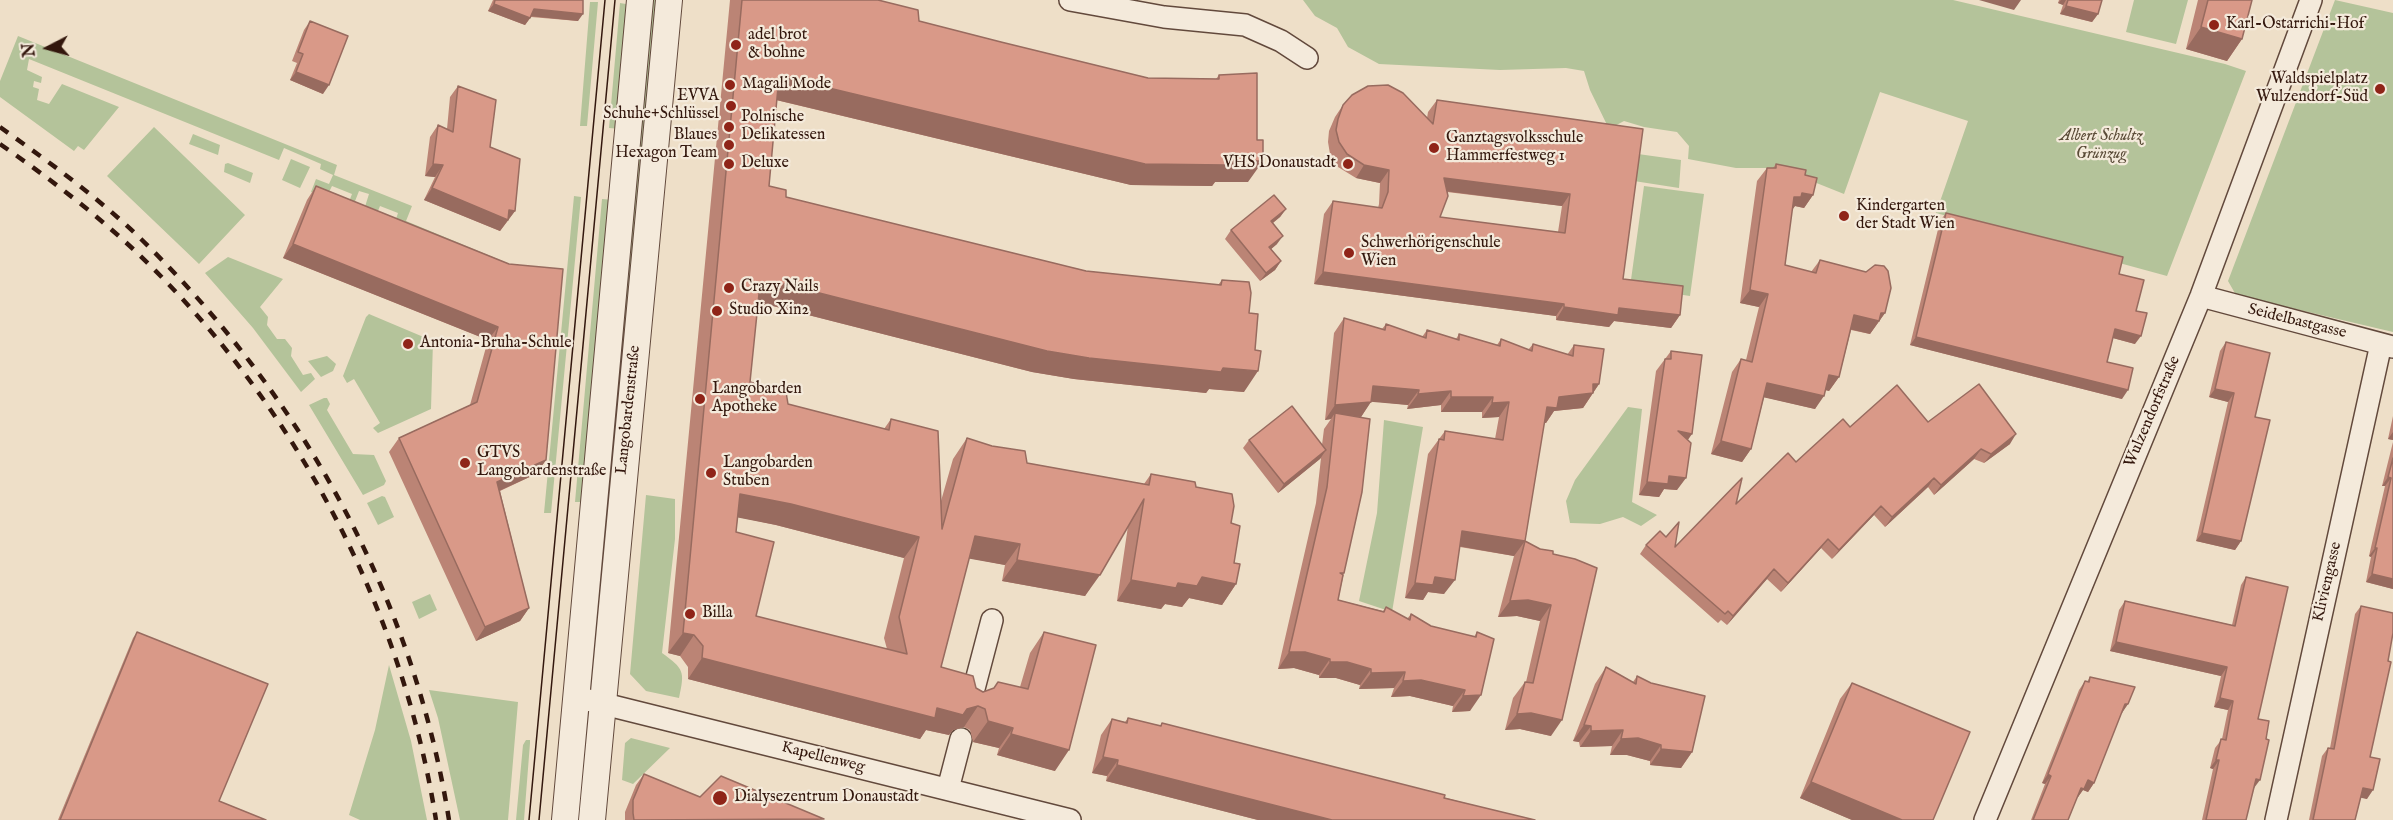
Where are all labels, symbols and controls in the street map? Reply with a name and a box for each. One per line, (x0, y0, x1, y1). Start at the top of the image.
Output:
place label: Karl-Ostarrichi-Hof (2226, 15, 2364, 35)
north arrow (18, 18, 78, 78)
marker: Karl-Ostarrichi-Hof (2207, 18, 2221, 32)
place label: adel brot & bohne (748, 26, 807, 64)
marker: adel brot & bohne (729, 38, 743, 52)
text: N (19, 42, 41, 58)
place label: Waldspielplatz Wulzendorf-Süd (2256, 70, 2368, 108)
place label: Magali Mode (742, 75, 831, 95)
marker: Magali Mode (723, 78, 737, 92)
marker: Waldspielplatz Wulzendorf-Süd (2373, 82, 2387, 96)
place label: EVVA Schuhe+Schlüssel (603, 87, 719, 125)
marker: EVVA Schuhe+Schlüssel (724, 99, 738, 113)
place label: Polnische Delikatessen (741, 108, 825, 146)
marker: Polnische Delikatessen (722, 120, 736, 134)
place label: Blaues Hexagon Team (615, 126, 717, 164)
park label: Albert Schultz Grünzug (2060, 127, 2142, 165)
place label: Ganztagsvolksschule Hammerfestweg 1 (1446, 129, 1583, 167)
marker: Blaues Hexagon Team (722, 138, 736, 152)
marker: Ganztagsvolksschule Hammerfestweg 1 (1427, 141, 1441, 155)
place label: Deluxe (741, 154, 789, 174)
place label: VHS Donaustadt (1223, 154, 1336, 174)
marker: Deluxe (722, 157, 736, 171)
marker: VHS Donaustadt (1341, 157, 1355, 171)
place label: Kindergarten der Stadt Wien (1856, 197, 1955, 235)
marker: Kindergarten der Stadt Wien (1837, 209, 1851, 223)
place label: Schwerhörigenschule Wien (1361, 234, 1501, 272)
marker: Schwerhörigenschule Wien (1342, 246, 1356, 260)
place label: Crazy Nails (741, 278, 819, 298)
marker: Crazy Nails (722, 281, 736, 295)
street label: Seidelbastgasse (2246, 300, 2348, 344)
place label: Studio Xin2 (729, 301, 809, 321)
marker: Studio Xin2 (710, 304, 724, 318)
place label: Antonia-Bruha-Schule (420, 334, 572, 354)
marker: Antonia-Bruha-Schule (401, 337, 415, 351)
street label: Langobardenstraße (613, 345, 645, 475)
street label: Wulzendorfstraße (2121, 353, 2185, 471)
place label: Langobarden Apotheke (712, 380, 802, 418)
marker: Langobarden Apotheke (693, 392, 707, 406)
place label: GTVS Langobardenstraße (477, 444, 606, 482)
place label: Langobarden Stuben (723, 454, 813, 492)
marker: GTVS Langobardenstraße (458, 456, 472, 470)
marker: Langobarden Stuben (704, 466, 718, 480)
street label: Kliviengasse (2309, 540, 2347, 624)
place label: Billa (702, 604, 733, 624)
marker: Billa (683, 607, 697, 621)
street label: Kapellenweg (779, 738, 867, 778)
place label: Dialysezentrum Donaustadt (734, 788, 919, 808)
marker: Dialysezentrum Donaustadt (711, 789, 729, 807)

